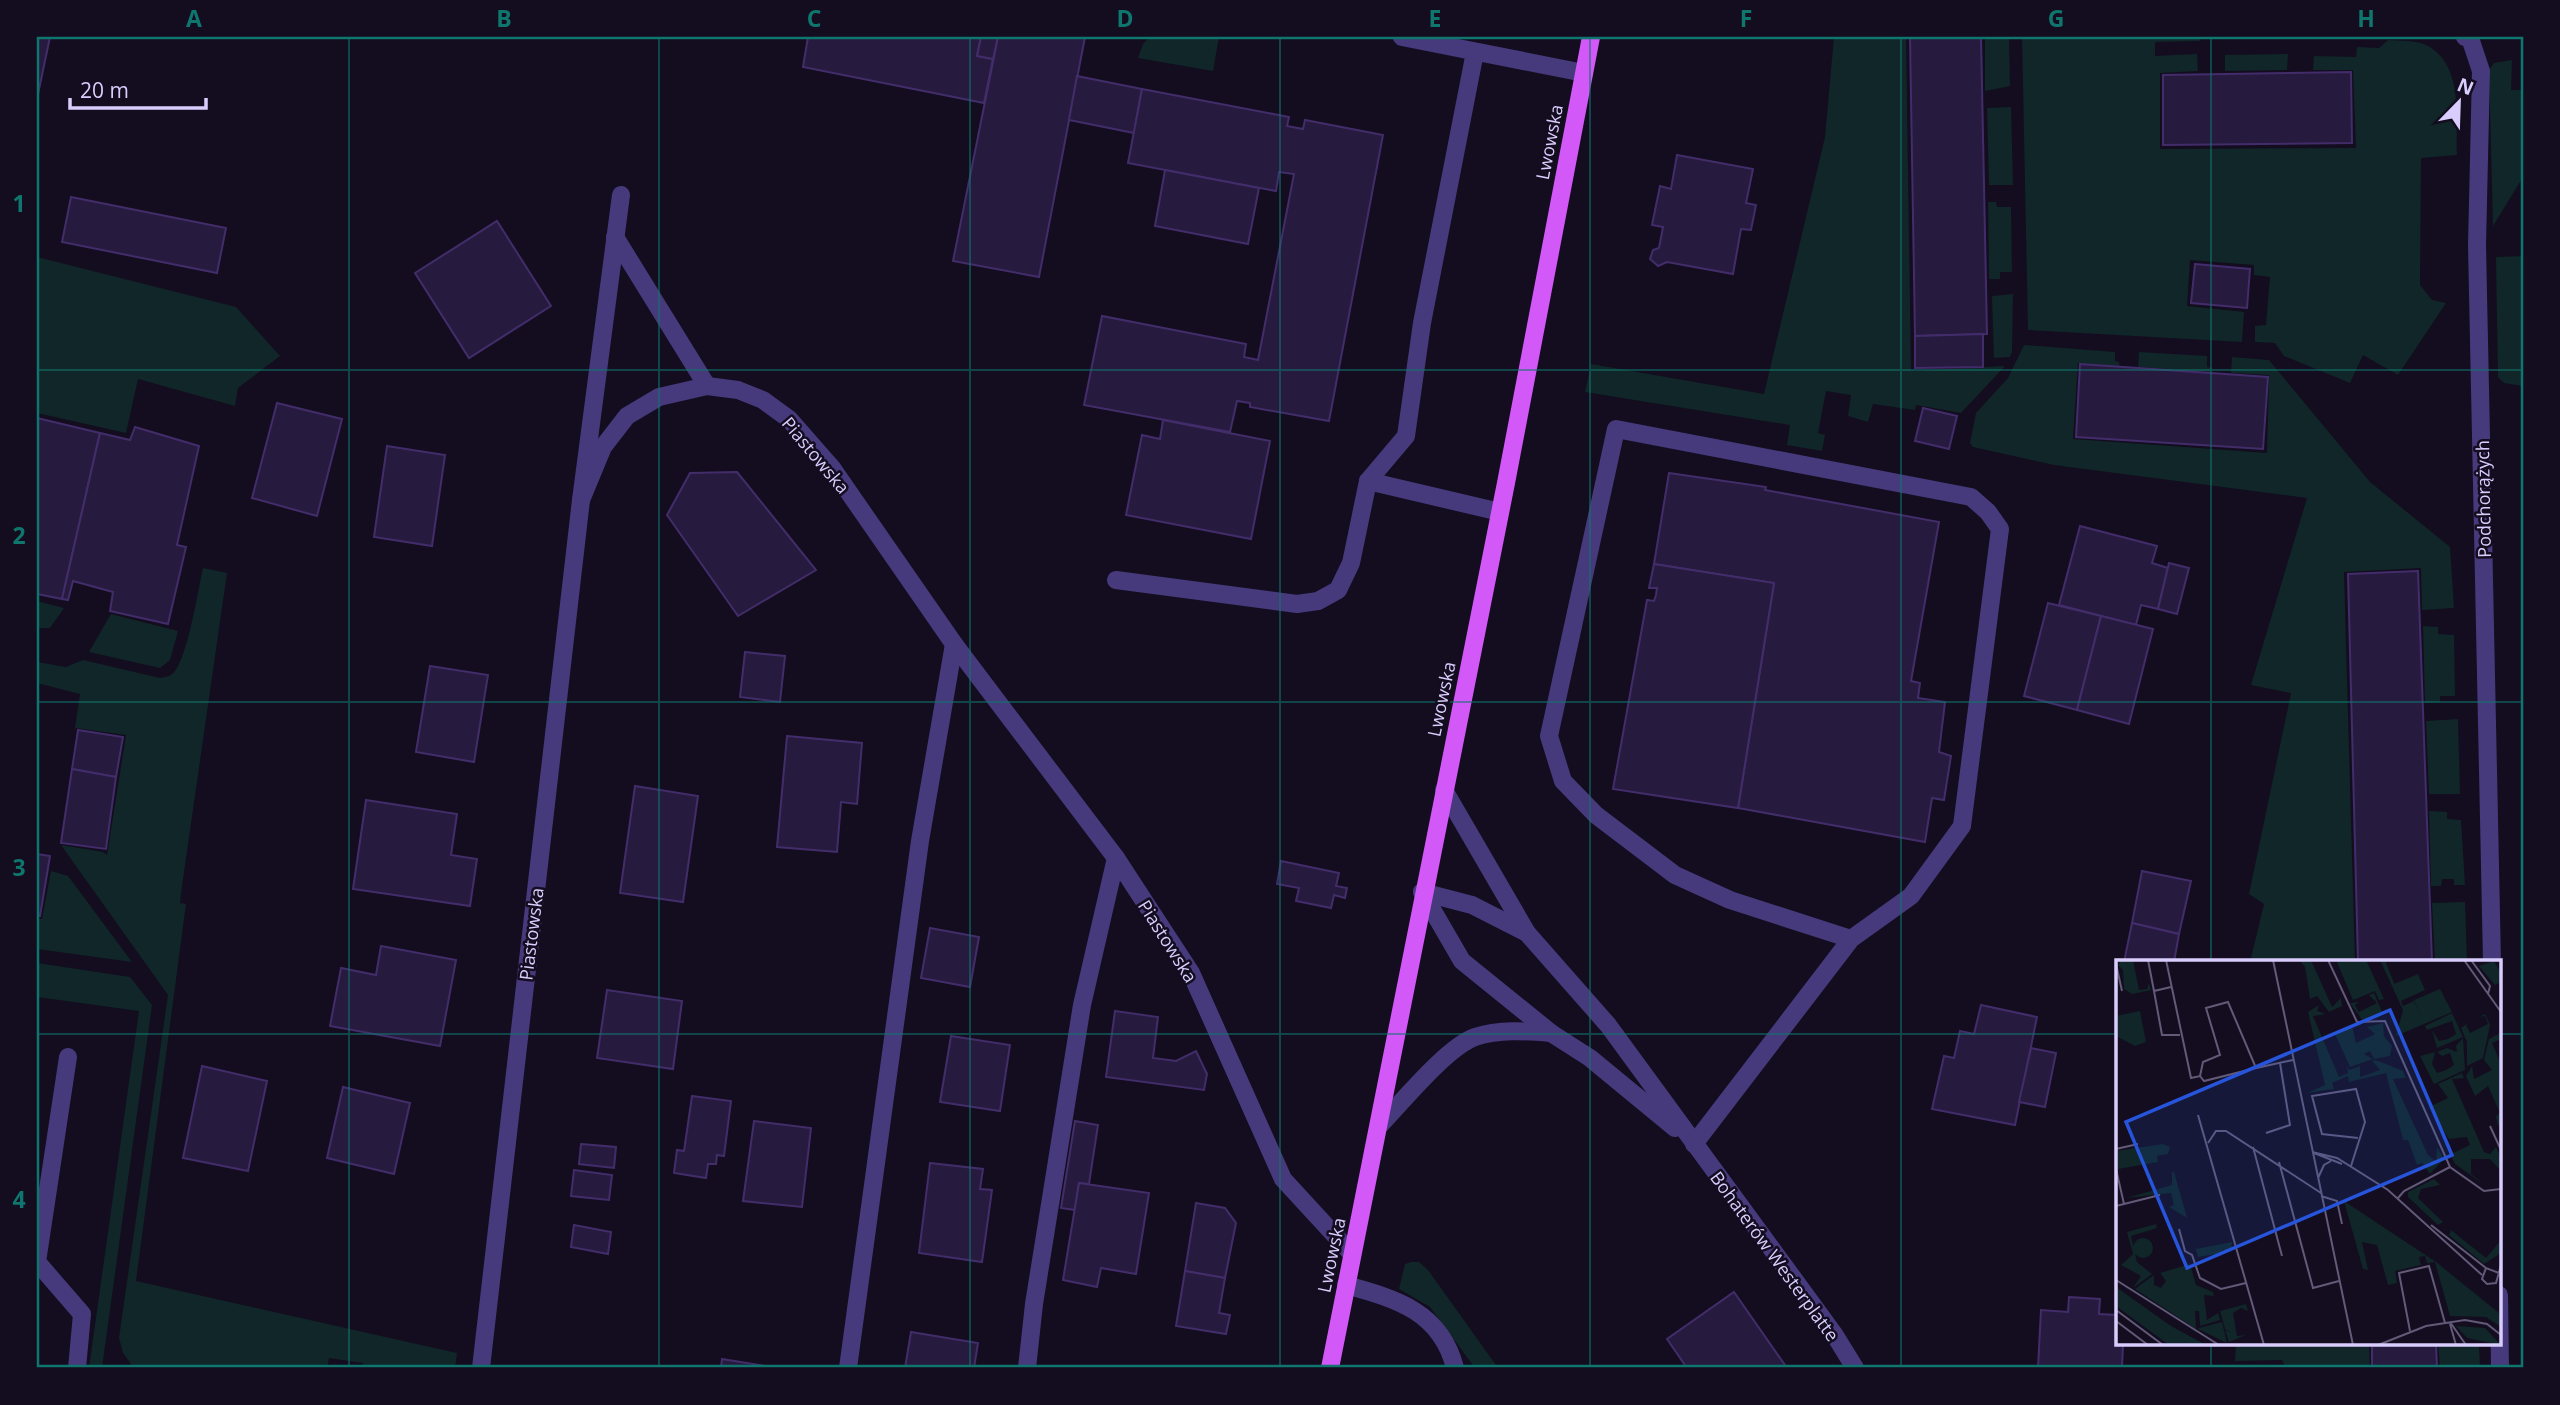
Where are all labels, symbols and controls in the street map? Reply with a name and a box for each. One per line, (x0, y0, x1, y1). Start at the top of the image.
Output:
text: A (186, 2, 202, 34)
text: B (496, 2, 512, 34)
text: C (807, 2, 821, 34)
text: D (1116, 2, 1134, 34)
text: E (1429, 2, 1441, 34)
text: F (1740, 2, 1752, 34)
text: G (2048, 2, 2064, 34)
text: H (2357, 2, 2375, 34)
scale bar (70, 66, 206, 110)
north arrow (2424, 66, 2494, 136)
text: N (2453, 71, 2478, 101)
text: 20 m (80, 76, 129, 104)
street label: Lwowska (1530, 102, 1568, 182)
text: 1 (12, 187, 26, 219)
street label: Piastowska (777, 412, 855, 498)
street label: Podchorążych (2470, 440, 2496, 558)
text: 2 (12, 519, 26, 551)
street label: Lwowska (1421, 659, 1461, 739)
text: 3 (12, 851, 26, 883)
street label: Piastowska (513, 886, 549, 982)
street label: Piastowska (1133, 895, 1203, 987)
inset map (2116, 960, 2500, 1346)
street label: Bohaterów Westerplatte (1705, 1166, 1845, 1346)
text: 4 (12, 1183, 26, 1215)
street label: Lwowska (1311, 1215, 1351, 1295)

